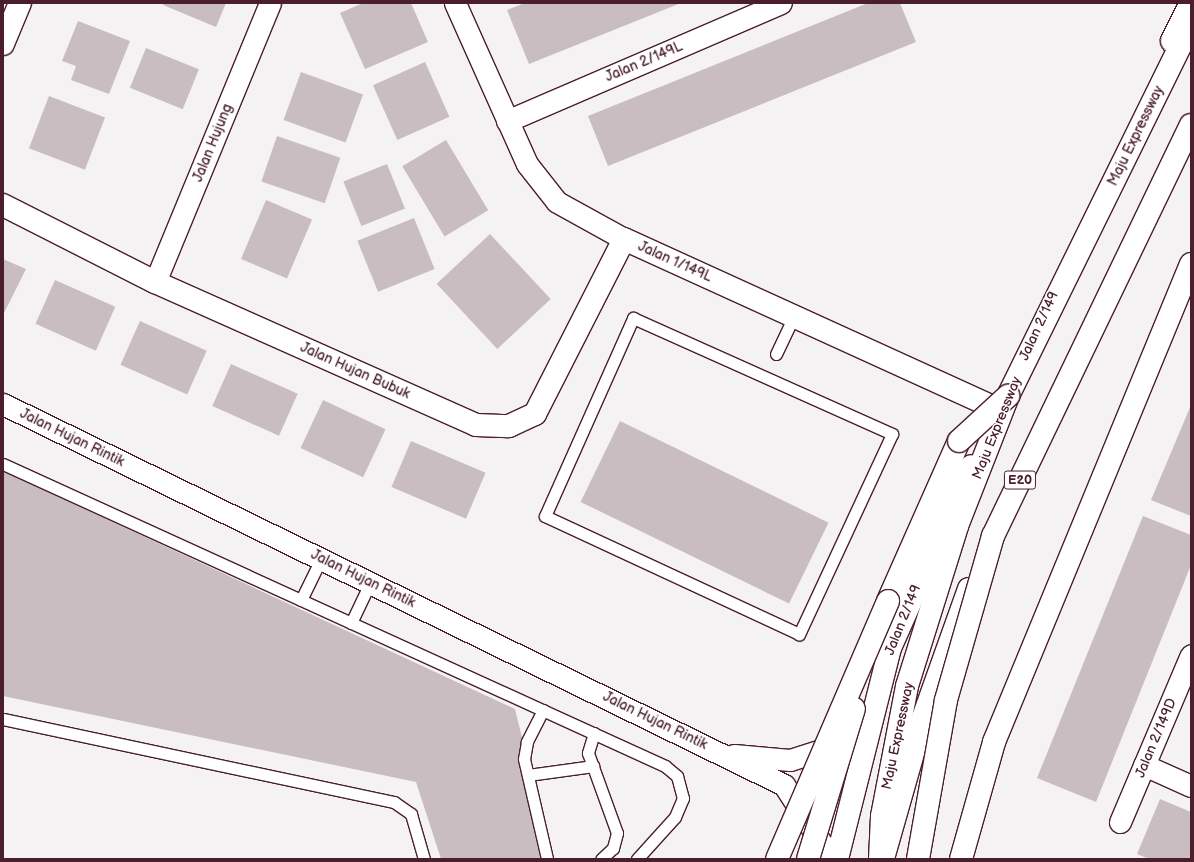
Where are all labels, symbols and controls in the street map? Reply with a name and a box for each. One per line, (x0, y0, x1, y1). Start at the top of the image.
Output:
street label: Jalan 2/149L (603, 38, 685, 86)
street label: Maju Expressway (1105, 83, 1167, 189)
street label: Jalan Hujung (190, 102, 236, 184)
street label: Jalan 1/149L (635, 238, 715, 286)
street label: Jalan 2/149 (1016, 289, 1062, 363)
street label: Jalan Hujan Bubuk (298, 339, 412, 403)
street label: Maju Expressway (969, 374, 1025, 482)
street label: Jalan Hujan Rintik (17, 405, 127, 471)
road number: E20 (1003, 469, 1037, 491)
street label: Jalan Hujan Rintik (308, 546, 418, 612)
street label: Jalan 2/149 (881, 582, 925, 658)
street label: Maju Expressway (878, 681, 918, 791)
street label: Jalan Hujan Rintik (600, 688, 710, 754)
street label: Jalan 2/149D (1132, 696, 1180, 780)

